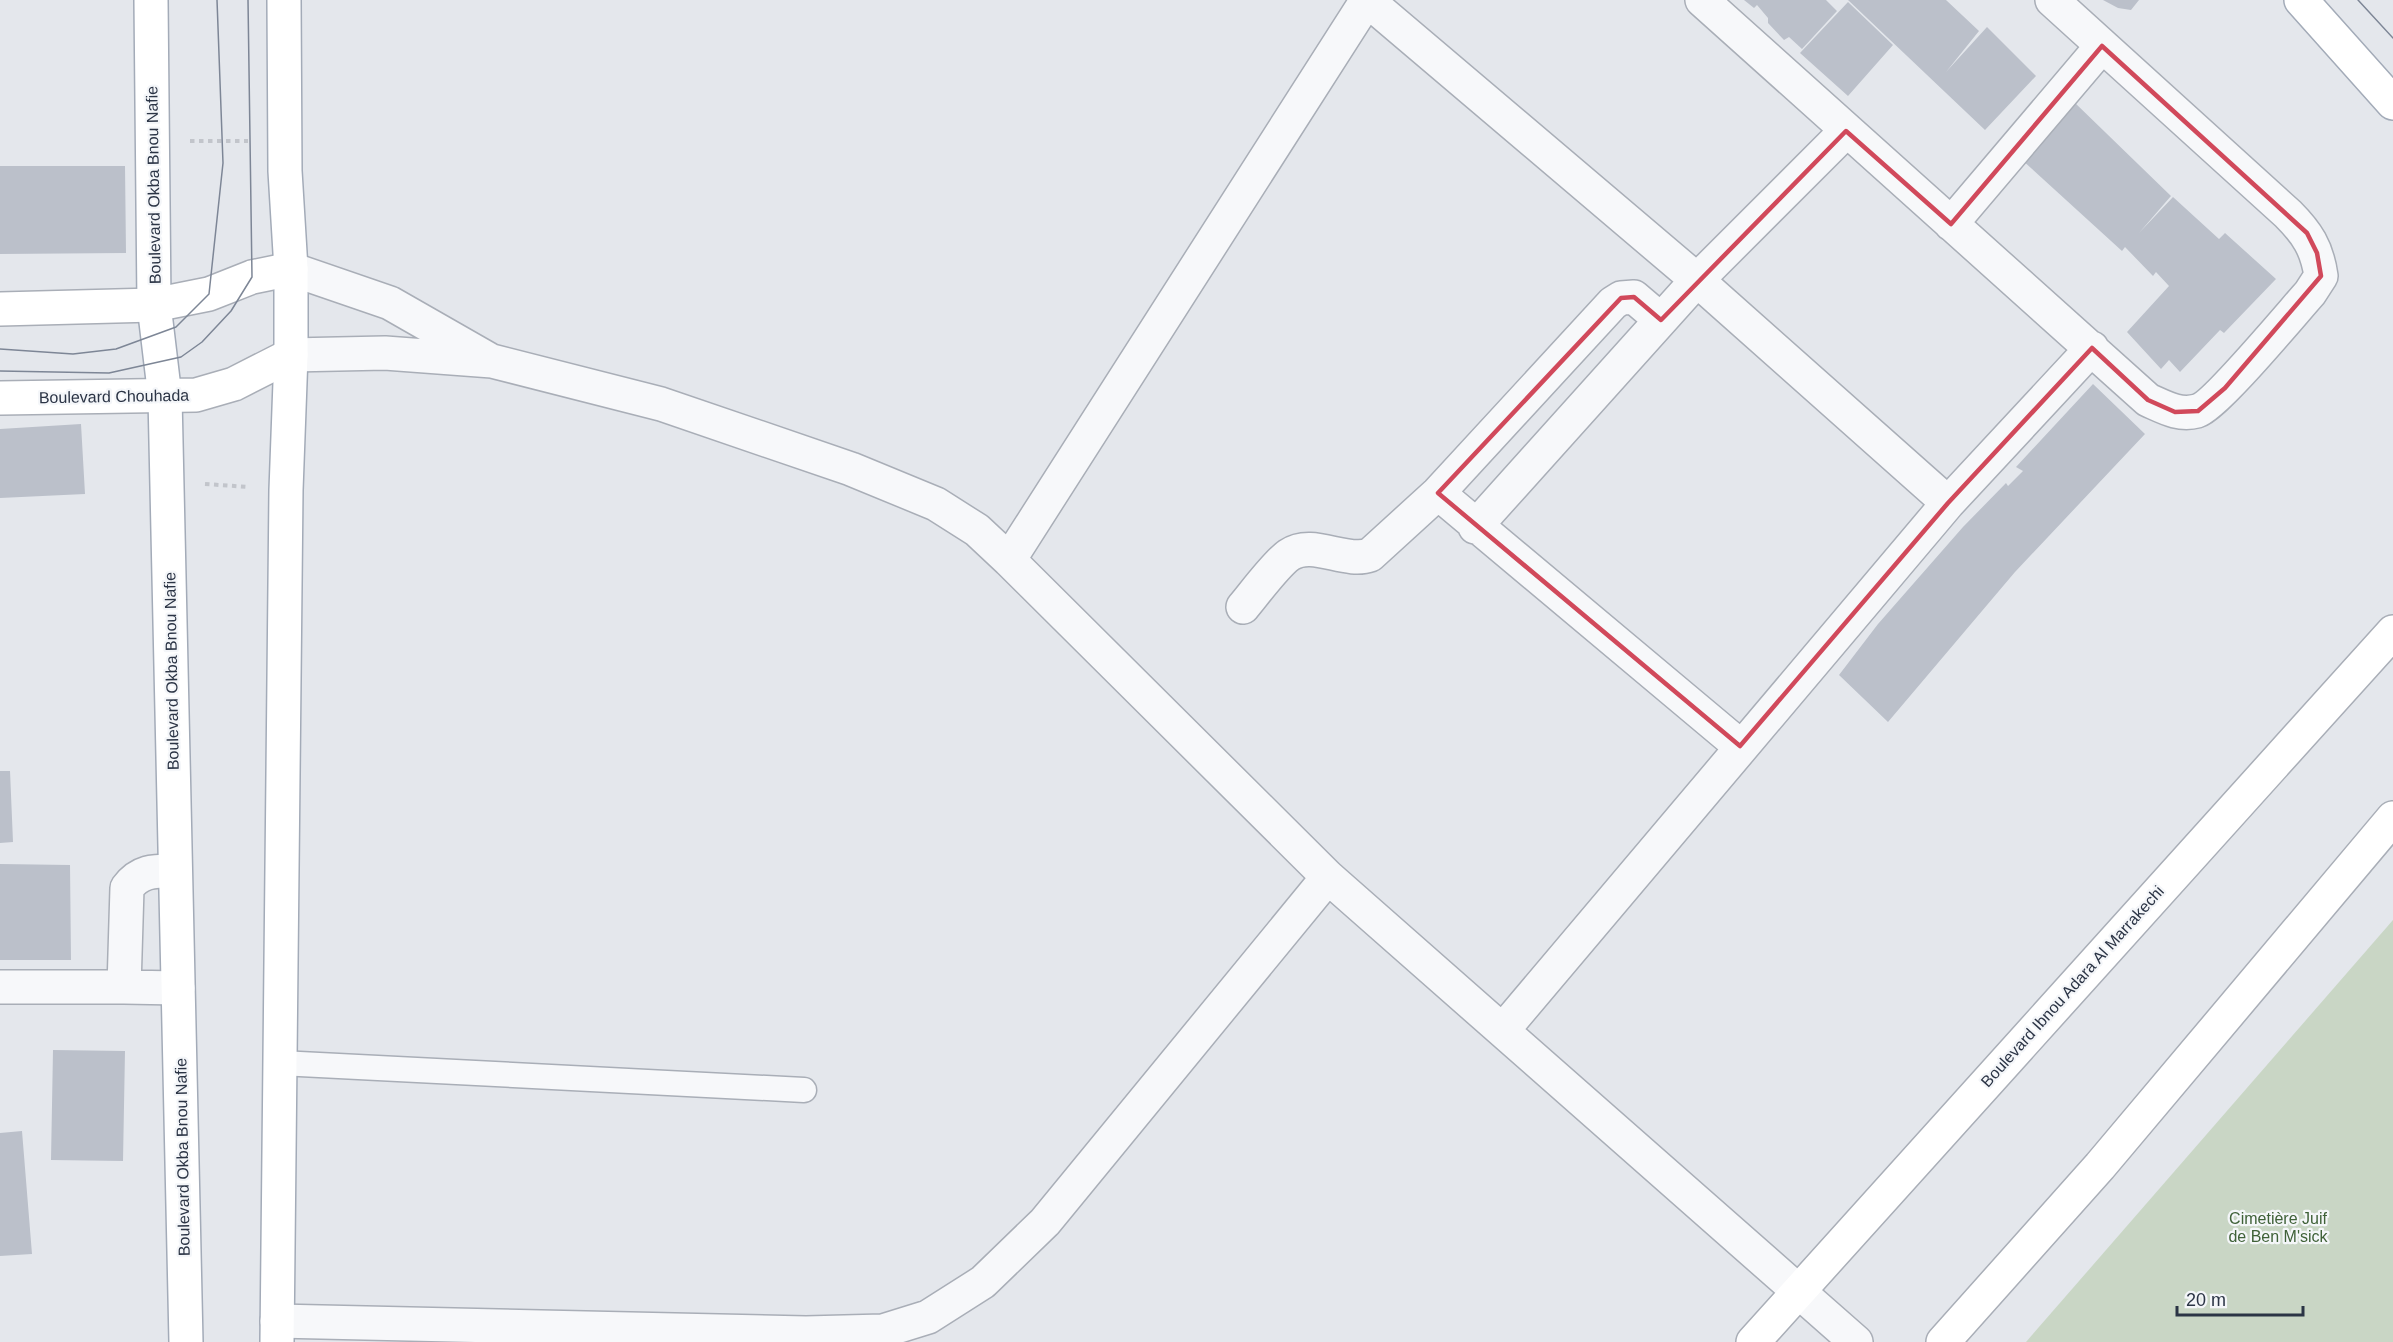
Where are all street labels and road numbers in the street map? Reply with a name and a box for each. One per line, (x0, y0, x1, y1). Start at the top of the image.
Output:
street label: Boulevard Okba Bnou Nafie (143, 86, 164, 284)
street label: Boulevard Chouhada (39, 387, 189, 406)
street label: Boulevard Okba Bnou Nafie (161, 572, 182, 770)
street label: Boulevard Ibnou Adara Al Marrakechi (1978, 882, 2167, 1090)
street label: Boulevard Okba Bnou Nafie (172, 1058, 193, 1256)

